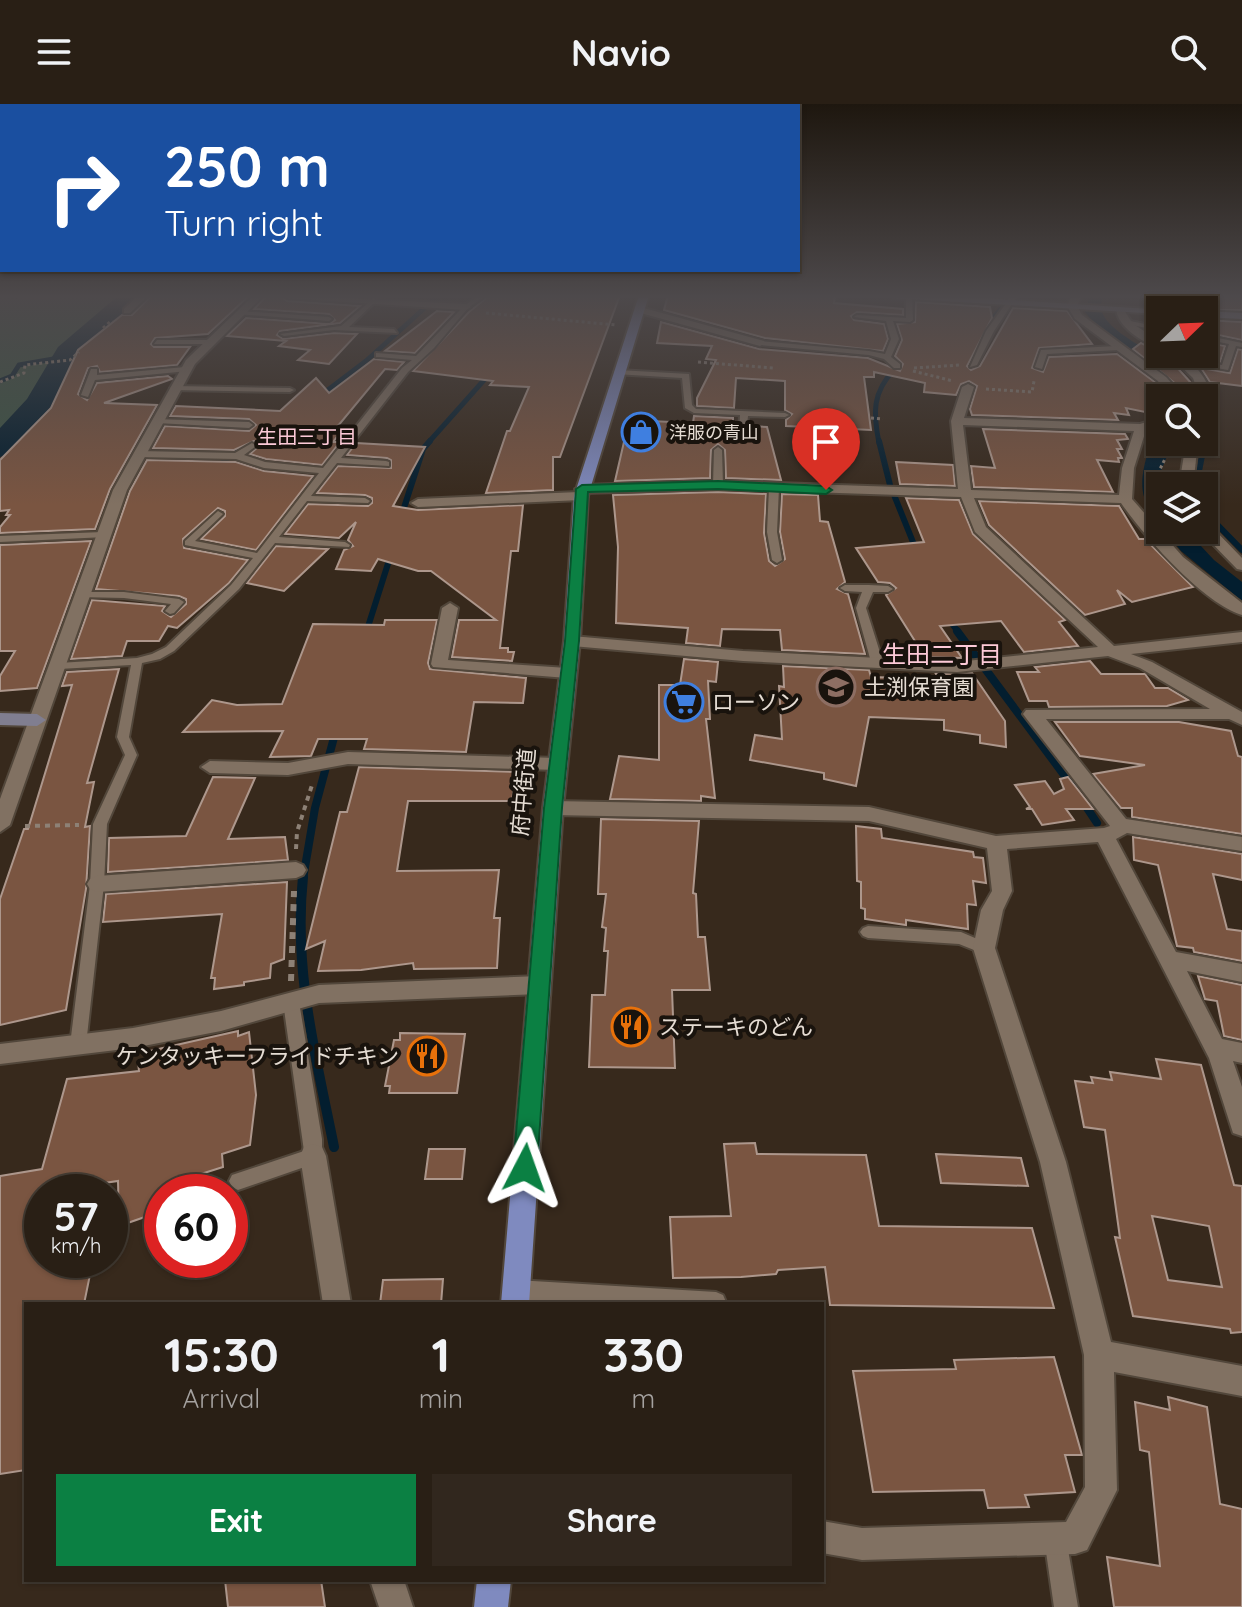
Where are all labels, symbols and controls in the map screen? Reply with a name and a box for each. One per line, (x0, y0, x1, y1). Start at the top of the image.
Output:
icon: menu (32, 30, 76, 74)
text: Navio (571, 30, 671, 75)
icon: search (1166, 30, 1210, 74)
text: 250 m (164, 131, 330, 201)
icon: right (32, 136, 136, 240)
text: Turn right (164, 200, 323, 245)
north arrow (1146, 296, 1218, 368)
map controls (1146, 296, 1218, 544)
button: search (1146, 384, 1218, 456)
pin (792, 408, 860, 490)
shop icon: 洋服の青山 (620, 411, 662, 453)
icon: arrive (804, 420, 848, 464)
place label: 洋服の青山 (669, 421, 759, 444)
district label: 生田三丁目 (257, 424, 357, 449)
button: layers (1146, 472, 1218, 544)
district label: 生田二丁目 (882, 639, 1002, 669)
school or university icon: 土渕保育園 (815, 666, 857, 708)
place label: 土渕保育園 (864, 673, 974, 701)
supermarket icon: ローソン (663, 681, 705, 723)
place label: ローソン (712, 688, 800, 716)
street label: 府中街道 (505, 747, 541, 837)
restaurant icon: ステーキのどん (610, 1006, 652, 1048)
place label: ステーキのどん (659, 1013, 813, 1041)
restaurant icon: ケンタッキーフライドチキン (406, 1035, 448, 1077)
place label: ケンタッキーフライドチキン (116, 1042, 399, 1070)
position arrow (483, 1126, 567, 1210)
speed limit sign: 60 (144, 1174, 248, 1278)
text: 57 (54, 1191, 99, 1241)
text: km/h (51, 1233, 101, 1258)
text: 15:30 (164, 1324, 279, 1384)
text: 1 (431, 1324, 450, 1384)
text: 330 (603, 1324, 684, 1384)
text: Arrival (182, 1382, 260, 1415)
text: min (419, 1382, 463, 1415)
text: m (632, 1382, 655, 1415)
button: Exit (56, 1474, 416, 1566)
button: Share (432, 1474, 792, 1566)

